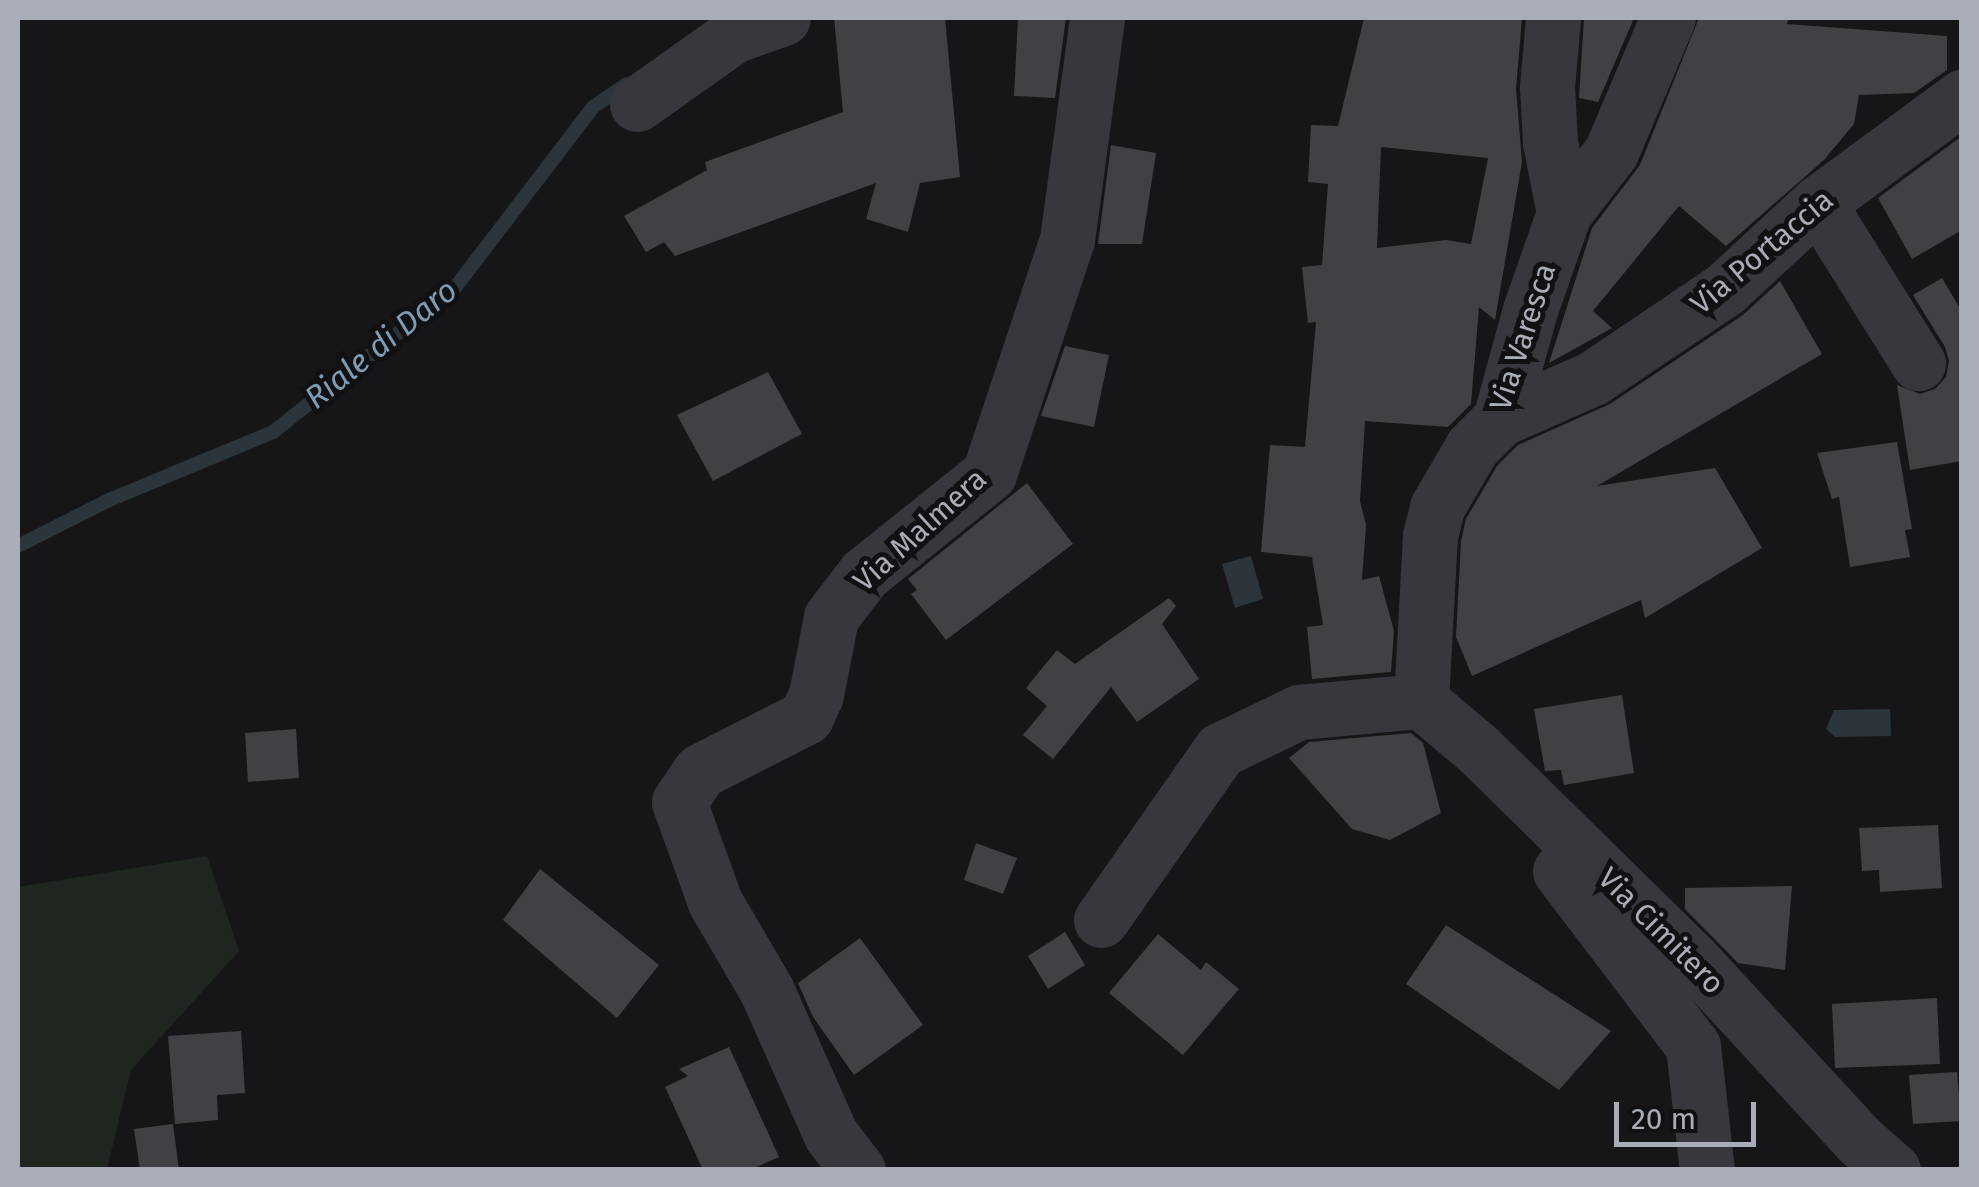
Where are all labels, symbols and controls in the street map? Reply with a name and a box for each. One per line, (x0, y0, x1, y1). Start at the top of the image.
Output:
street label: Via Portaccia (1683, 182, 1841, 322)
street label: Via Varesca (1482, 259, 1564, 415)
water label: Riale di Daro (297, 271, 465, 417)
street label: Via Malmera (846, 461, 994, 599)
street label: Via Cimitero (1590, 860, 1732, 1002)
scale bar (1619, 1082, 1762, 1144)
text: 20 m (1631, 1101, 1696, 1137)

